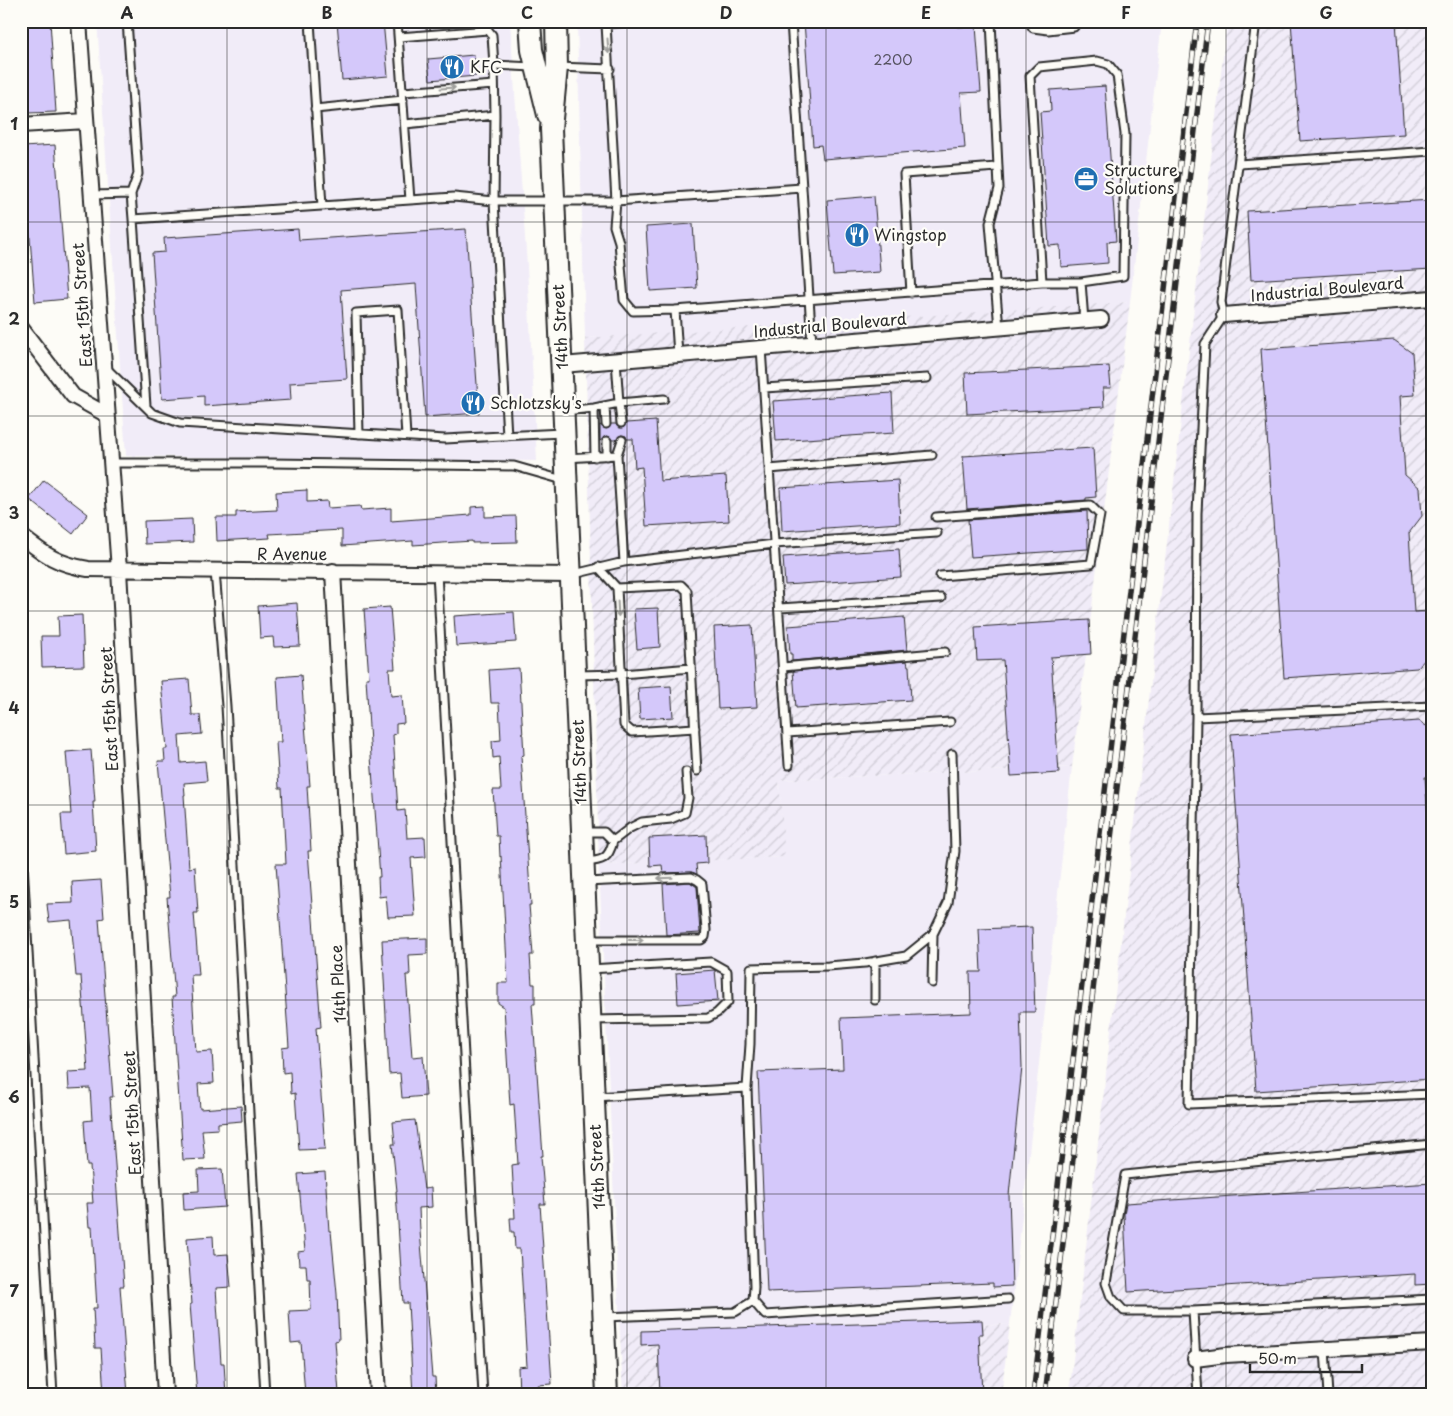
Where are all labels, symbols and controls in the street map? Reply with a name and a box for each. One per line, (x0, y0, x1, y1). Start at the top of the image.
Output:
text: A (121, 0, 134, 24)
text: B (322, 0, 333, 24)
text: C (521, 0, 533, 24)
text: D (720, 0, 732, 24)
text: E (921, 0, 931, 24)
text: F (1121, 0, 1131, 24)
text: G (1319, 0, 1333, 24)
one-way arrow (604, 38, 613, 54)
house number: 2200 (873, 49, 913, 70)
restaurant icon: KFC (439, 54, 465, 80)
place label: KFC (470, 54, 502, 78)
one-way arrow (440, 84, 456, 93)
text: 1 (10, 111, 18, 135)
place label: Structure Solutions (1104, 157, 1178, 199)
office icon: Structure Solutions (1073, 166, 1099, 192)
restaurant icon: Wingstop (844, 222, 870, 248)
place label: Wingstop (874, 222, 947, 246)
street label: East 15th Street (65, 242, 97, 368)
street label: Industrial Boulevard (1249, 269, 1405, 307)
street label: 14th Street (545, 283, 573, 370)
street label: Industrial Boulevard (752, 305, 908, 343)
text: 2 (8, 306, 20, 330)
restaurant icon: Schlotzsky's (460, 390, 486, 416)
place label: Schlotzsky's (490, 390, 582, 414)
text: 3 (9, 500, 19, 524)
street label: R Avenue (257, 541, 327, 565)
one-way arrow (614, 601, 623, 617)
street label: East 15th Street (93, 646, 123, 772)
text: 4 (9, 695, 20, 719)
street label: 14th Street (565, 719, 591, 805)
one-way arrow (657, 874, 673, 883)
text: 5 (9, 889, 19, 913)
one-way arrow (627, 935, 643, 945)
street label: 14th Place (323, 944, 351, 1024)
street label: East 15th Street (116, 1050, 146, 1176)
text: 6 (8, 1084, 20, 1108)
street label: 14th Street (582, 1123, 610, 1210)
text: 7 (9, 1278, 19, 1302)
scale bar (1250, 1341, 1363, 1373)
text: 50 m (1258, 1346, 1297, 1369)

